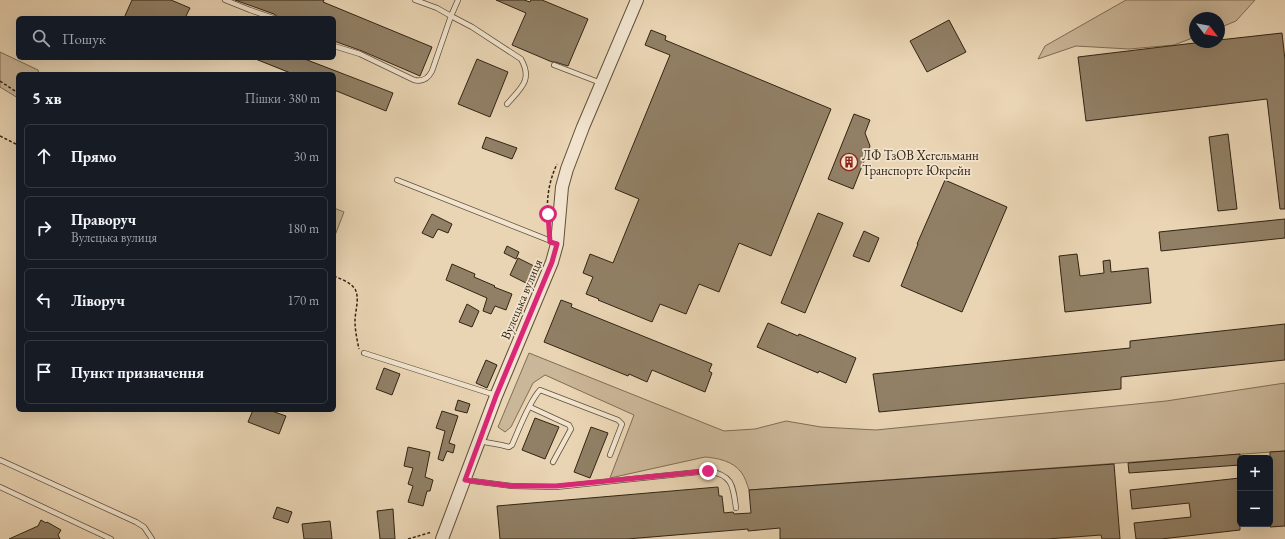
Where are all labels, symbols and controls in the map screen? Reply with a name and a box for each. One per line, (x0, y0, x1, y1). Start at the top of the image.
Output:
north arrow (1189, 12, 1225, 48)
search box (16, 16, 336, 60)
icon: search (30, 27, 52, 49)
text: Пошук (62, 29, 106, 48)
text: 5 хв (32, 87, 62, 109)
text: Пішки · 380 m (245, 90, 320, 107)
icon: ahead (33, 145, 55, 167)
text: Прямо (71, 147, 116, 166)
place label: ЛФ ТзОВ Хегельманн Транспорте Юкрейн (862, 147, 979, 179)
text: 30 m (294, 148, 319, 165)
building icon: ЛФ ТзОВ Хегельманн Транспорте Юкрейн (839, 152, 859, 172)
route start (539, 205, 557, 223)
text: Праворуч (71, 210, 136, 229)
icon: right (33, 217, 55, 239)
text: 180 m (288, 220, 319, 237)
text: Вулецька вулиця (71, 229, 157, 246)
street label: Вулецька вулиця (497, 256, 546, 342)
icon: left (33, 289, 55, 311)
text: Ліворуч (71, 291, 125, 310)
text: 170 m (288, 292, 319, 309)
icon: arrive (33, 361, 55, 383)
text: Пункт призначення (71, 363, 204, 382)
map controls (1237, 455, 1273, 527)
button: + (1237, 455, 1273, 491)
route end (699, 462, 717, 480)
button: − (1237, 491, 1273, 527)

